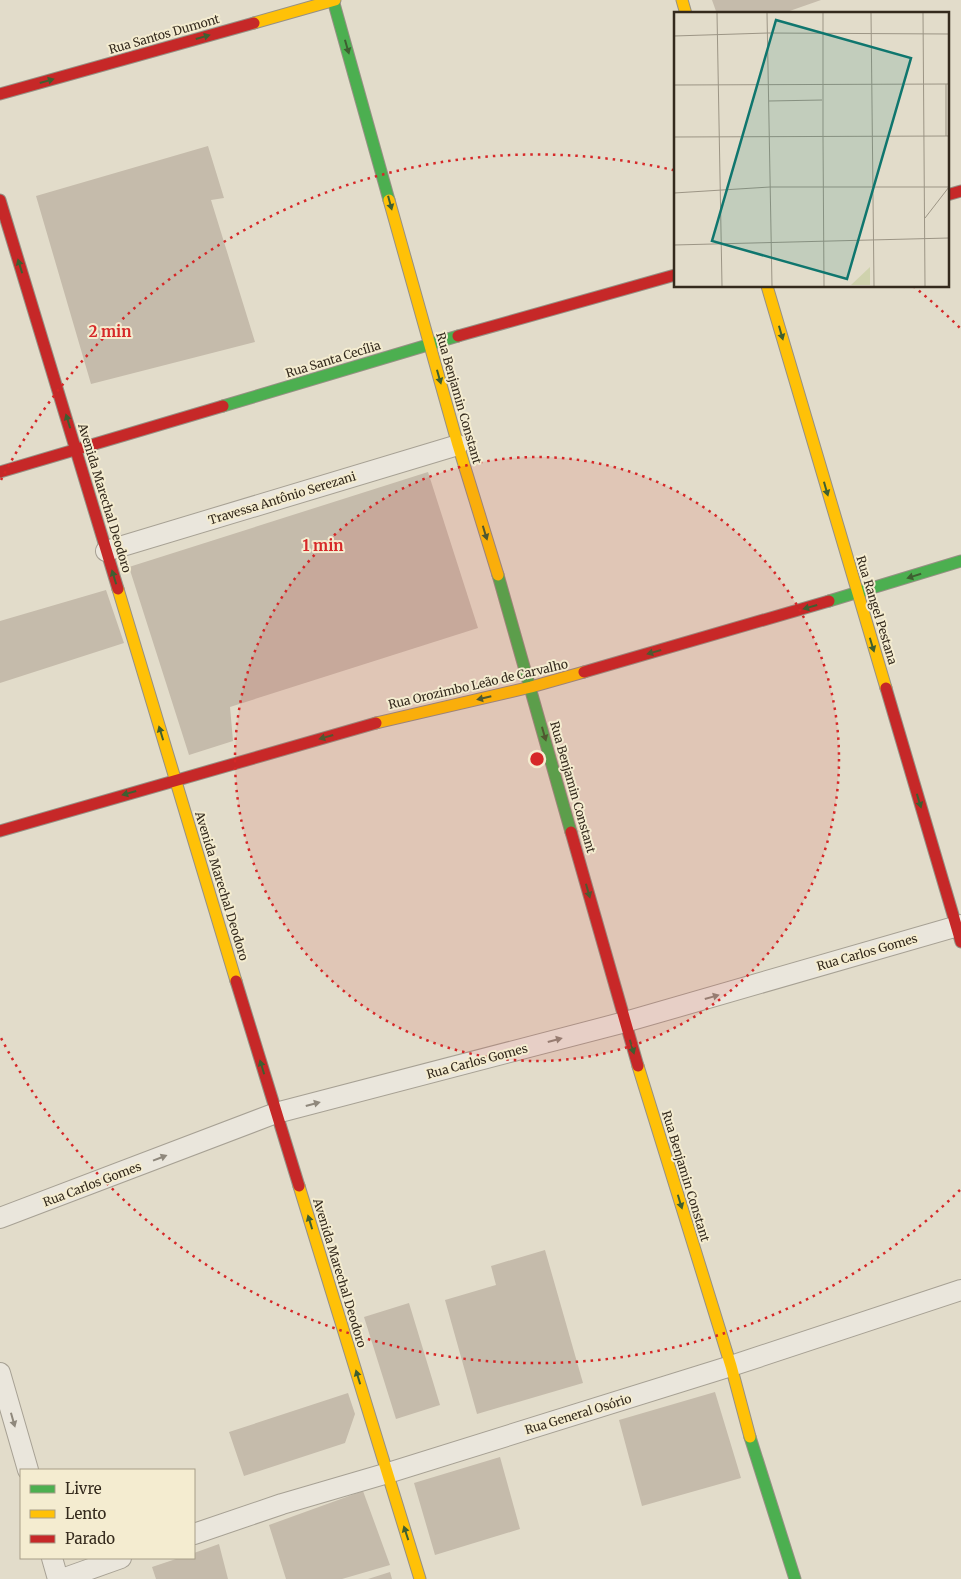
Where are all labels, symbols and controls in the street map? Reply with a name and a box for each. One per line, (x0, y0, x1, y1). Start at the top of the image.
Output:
street label: Rua Santos Dumont (107, 11, 221, 57)
inset map (674, 12, 948, 288)
one-way arrow (196, 33, 211, 41)
one-way arrow (343, 39, 351, 54)
one-way arrow (39, 77, 54, 85)
one-way arrow (387, 196, 395, 211)
one-way arrow (16, 258, 24, 273)
text: 2 min (89, 322, 131, 341)
one-way arrow (777, 326, 785, 341)
street label: Rua Benjamin Constant (433, 331, 485, 466)
street label: Rua Santa Cecília (284, 337, 383, 381)
one-way arrow (435, 369, 443, 384)
one-way arrow (63, 414, 71, 429)
street label: Avenida Marechal Deodoro (75, 421, 135, 574)
street label: Travessa Antônio Serezani (206, 468, 358, 528)
one-way arrow (823, 482, 831, 497)
one-way arrow (481, 525, 489, 540)
text: 1 min (303, 536, 343, 555)
street label: Rua Rangel Pestana (853, 554, 901, 667)
one-way arrow (110, 570, 117, 585)
one-way arrow (907, 572, 922, 580)
one-way arrow (803, 603, 818, 611)
one-way arrow (869, 637, 877, 652)
one-way arrow (647, 648, 662, 656)
street label: Rua Orozimbo Leão de Carvalho (387, 656, 569, 712)
one-way arrow (476, 694, 491, 702)
street label: Rua Benjamin Constant (547, 720, 599, 855)
one-way arrow (157, 725, 165, 740)
one-way arrow (541, 727, 549, 742)
one-way arrow (318, 733, 333, 741)
centre of rings (528, 750, 546, 768)
one-way arrow (121, 790, 136, 798)
one-way arrow (915, 793, 923, 808)
street label: Avenida Marechal Deodoro (192, 809, 252, 962)
one-way arrow (584, 883, 592, 898)
street label: Rua Carlos Gomes (815, 930, 919, 974)
one-way arrow (704, 993, 719, 1001)
one-way arrow (548, 1036, 563, 1044)
street label: Rua Carlos Gomes (425, 1040, 529, 1082)
one-way arrow (629, 1040, 637, 1055)
one-way arrow (258, 1059, 266, 1074)
one-way arrow (306, 1099, 321, 1107)
street label: Rua Benjamin Constant (659, 1109, 713, 1244)
one-way arrow (153, 1153, 167, 1161)
street label: Rua Carlos Gomes (41, 1158, 143, 1210)
one-way arrow (677, 1195, 685, 1210)
street label: Avenida Marechal Deodoro (310, 1196, 370, 1349)
one-way arrow (306, 1214, 314, 1229)
one-way arrow (354, 1370, 362, 1385)
street label: Rua General Osório (523, 1391, 633, 1437)
one-way arrow (10, 1412, 18, 1427)
legend (20, 1469, 195, 1559)
text: Livre (65, 1479, 102, 1498)
text: Lento (65, 1504, 107, 1523)
one-way arrow (402, 1525, 409, 1540)
text: Parado (65, 1529, 115, 1548)

